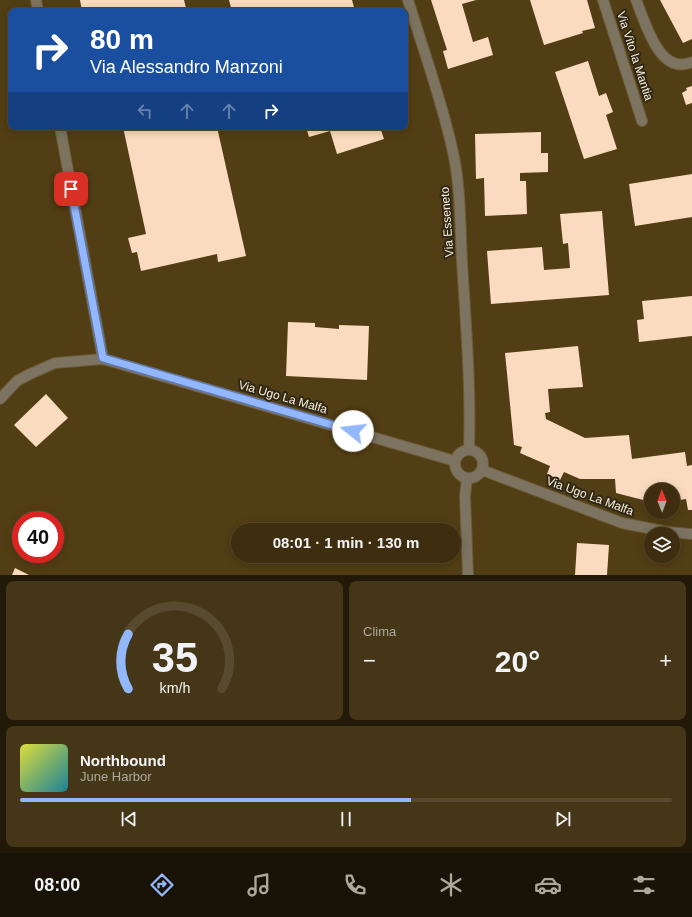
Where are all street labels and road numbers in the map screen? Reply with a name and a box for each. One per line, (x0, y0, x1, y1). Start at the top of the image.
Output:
street label: Via Vito la Mantia (614, 10, 656, 103)
street label: Via Esseneto (438, 186, 456, 258)
street label: Via Ugo La Malfa (237, 378, 329, 416)
street label: Via Ugo La Malfa (544, 474, 636, 518)

